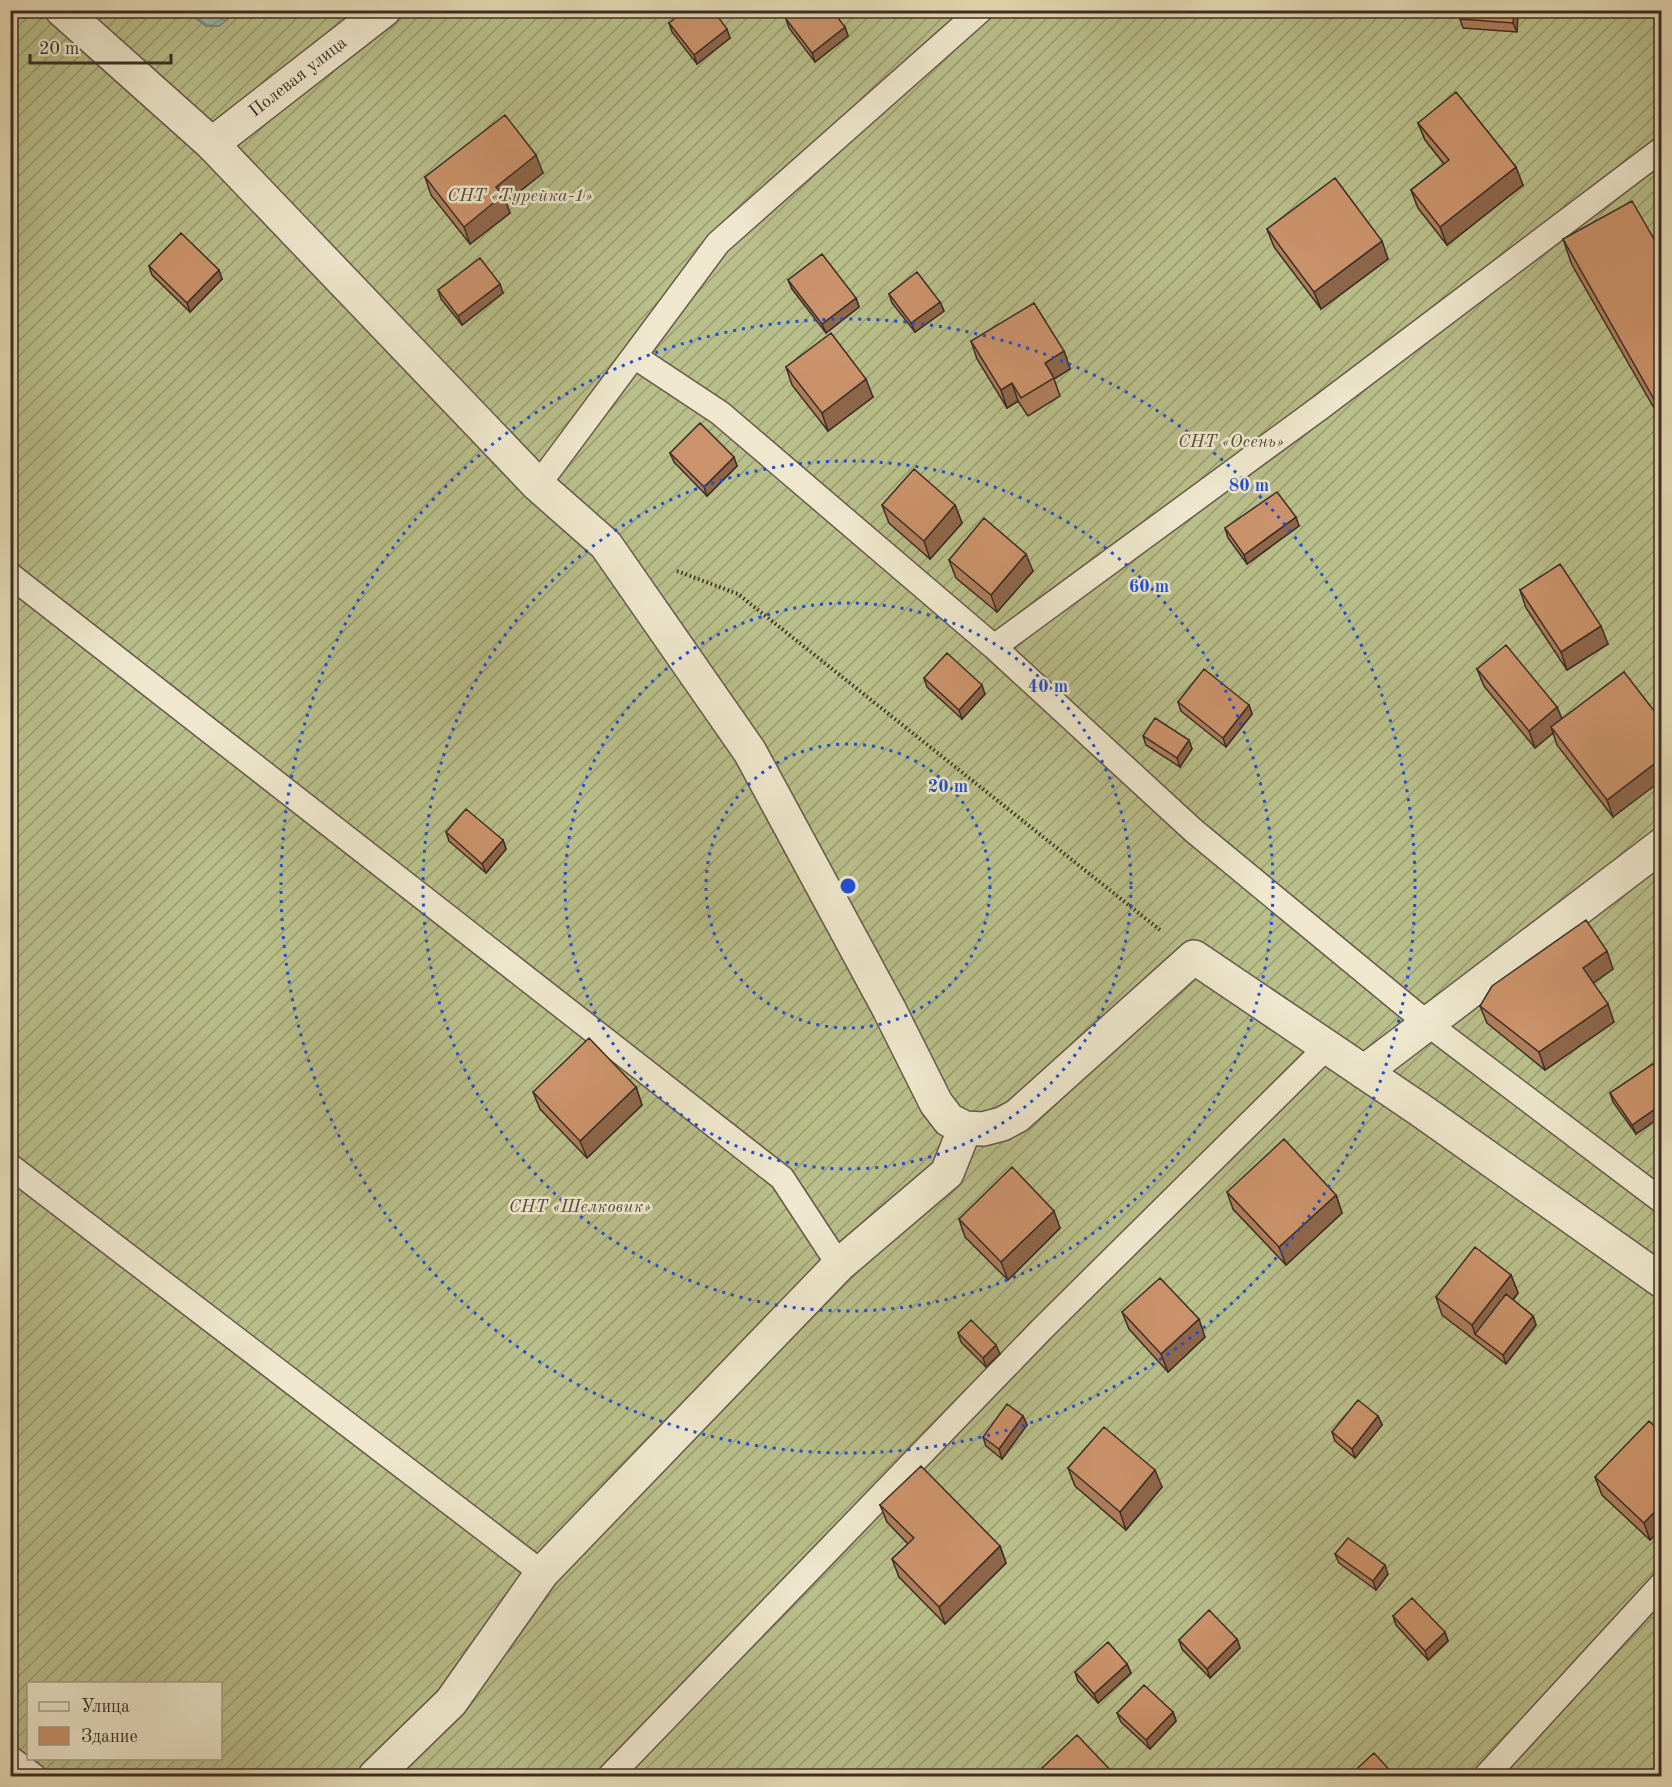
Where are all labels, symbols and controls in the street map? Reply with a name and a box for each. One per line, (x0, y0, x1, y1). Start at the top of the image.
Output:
scale bar (30, 27, 171, 65)
street label: Полевая улица (246, 33, 350, 121)
text: 20 m (39, 40, 79, 58)
park label: СНТ «Турейка-1» (447, 187, 593, 205)
park label: СНТ «Осень» (1178, 433, 1284, 451)
text: 80 m (1229, 477, 1269, 495)
text: 60 m (1129, 578, 1169, 596)
text: 40 m (1028, 678, 1068, 696)
text: 20 m (928, 778, 968, 796)
centre of rings (838, 876, 858, 896)
park label: СНТ «Шелковик» (509, 1198, 651, 1216)
legend (27, 1682, 222, 1760)
text: Улица (81, 1698, 130, 1716)
text: Здание (81, 1728, 138, 1746)

